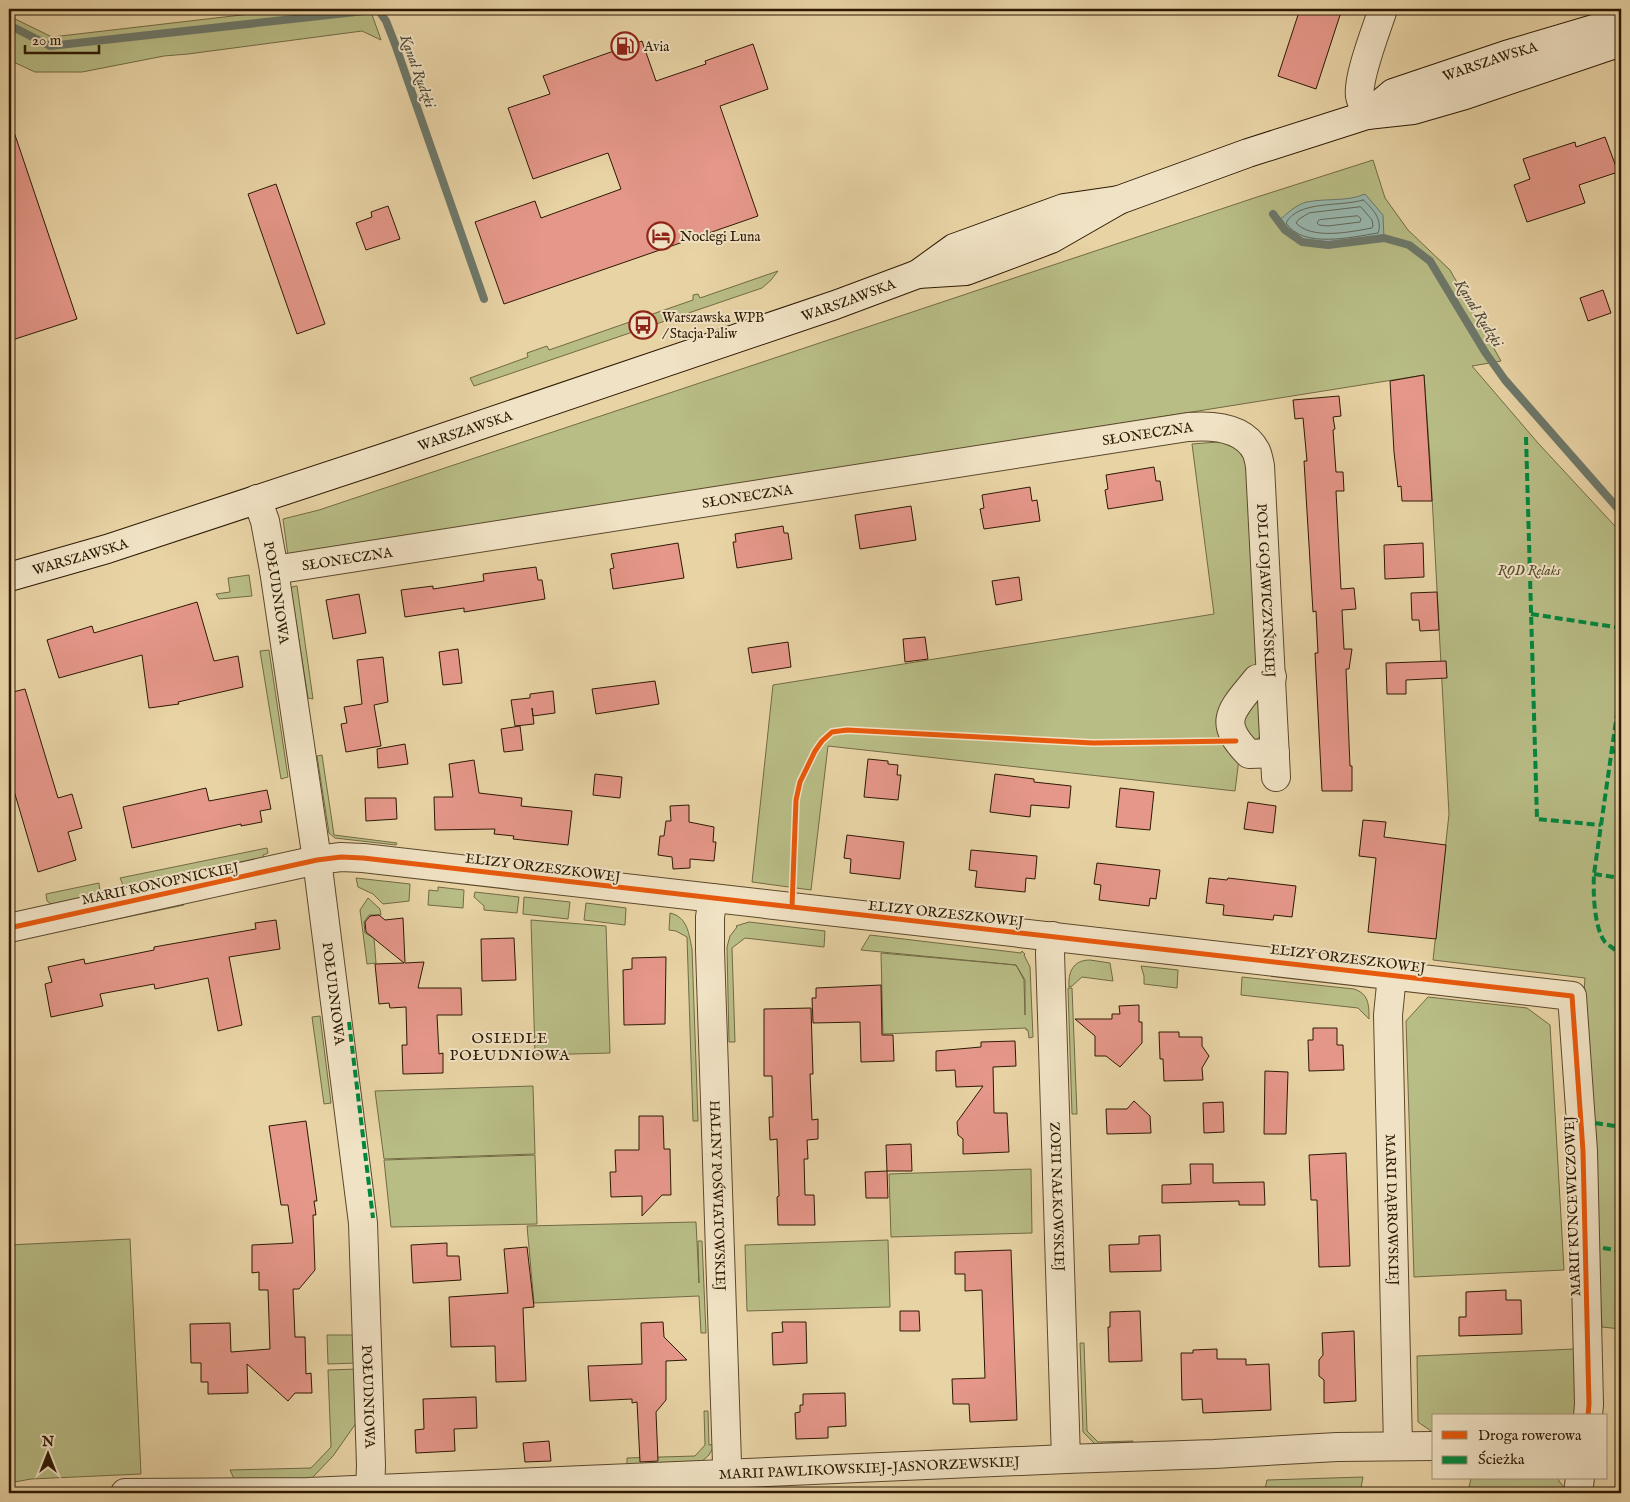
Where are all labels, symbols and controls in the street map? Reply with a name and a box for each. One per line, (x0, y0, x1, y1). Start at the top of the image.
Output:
scale bar (25, 22, 99, 54)
text: 20 m (32, 31, 62, 50)
water label: Kanał Rudzki (395, 31, 440, 112)
fuel station icon: Avia (610, 31, 640, 61)
place label: Avia (643, 38, 670, 56)
street label: WARSZAWSKA (1440, 38, 1540, 86)
hotel icon: Noclegi Luna (646, 221, 676, 251)
place label: Noclegi Luna (680, 228, 762, 246)
street label: WARSZAWSKA (799, 275, 899, 326)
water label: Kanał Rudzki (1450, 275, 1508, 352)
place label: Warszawska WPB / Stacja Paliw (662, 309, 764, 343)
bus stop icon: Warszawska WPB / Stacja Paliw (628, 310, 658, 340)
street label: WARSZAWSKA (416, 407, 515, 456)
street label: SŁONECZNA (1101, 418, 1195, 450)
street label: SŁONECZNA (701, 481, 795, 513)
street label: POLI GOJAWICZYŃSKIEJ (1252, 503, 1279, 679)
street label: WARSZAWSKA (30, 535, 131, 580)
street label: POŁUDNIOWA (259, 540, 293, 646)
street label: SŁONECZNA (301, 544, 394, 576)
park label: ROD Relaks (1498, 562, 1561, 580)
street label: ELIZY ORZESZKOWEJ (464, 850, 622, 886)
street label: MARII KONOPNICKIEJ (80, 858, 241, 909)
street label: ELIZY ORZESZKOWEJ (867, 897, 1025, 931)
street label: POŁUDNIOWA (317, 941, 348, 1047)
street label: ELIZY ORZESZKOWEJ (1269, 941, 1427, 977)
district label: OSIEDLE POŁUDNIOWA (450, 1029, 571, 1065)
street label: HALINY POŚWIATOWSKIEJ (705, 1100, 729, 1292)
street label: MARII KUNCEWICZOWEJ (1561, 1115, 1585, 1297)
street label: ZOFII NAŁKOWSKIEJ (1045, 1122, 1068, 1272)
street label: MARII DĄBROWSKIEJ (1381, 1134, 1402, 1286)
street label: POŁUDNIOWA (357, 1345, 378, 1449)
legend (1432, 1414, 1608, 1480)
text: Droga rowerowa (1478, 1426, 1582, 1445)
north arrow (22, 1430, 72, 1480)
text: N (41, 1433, 54, 1451)
text: Ścieżka (1478, 1450, 1525, 1469)
street label: MARII PAWLIKOWSKIEJ-JASNORZEWSKIEJ (719, 1453, 1021, 1484)

